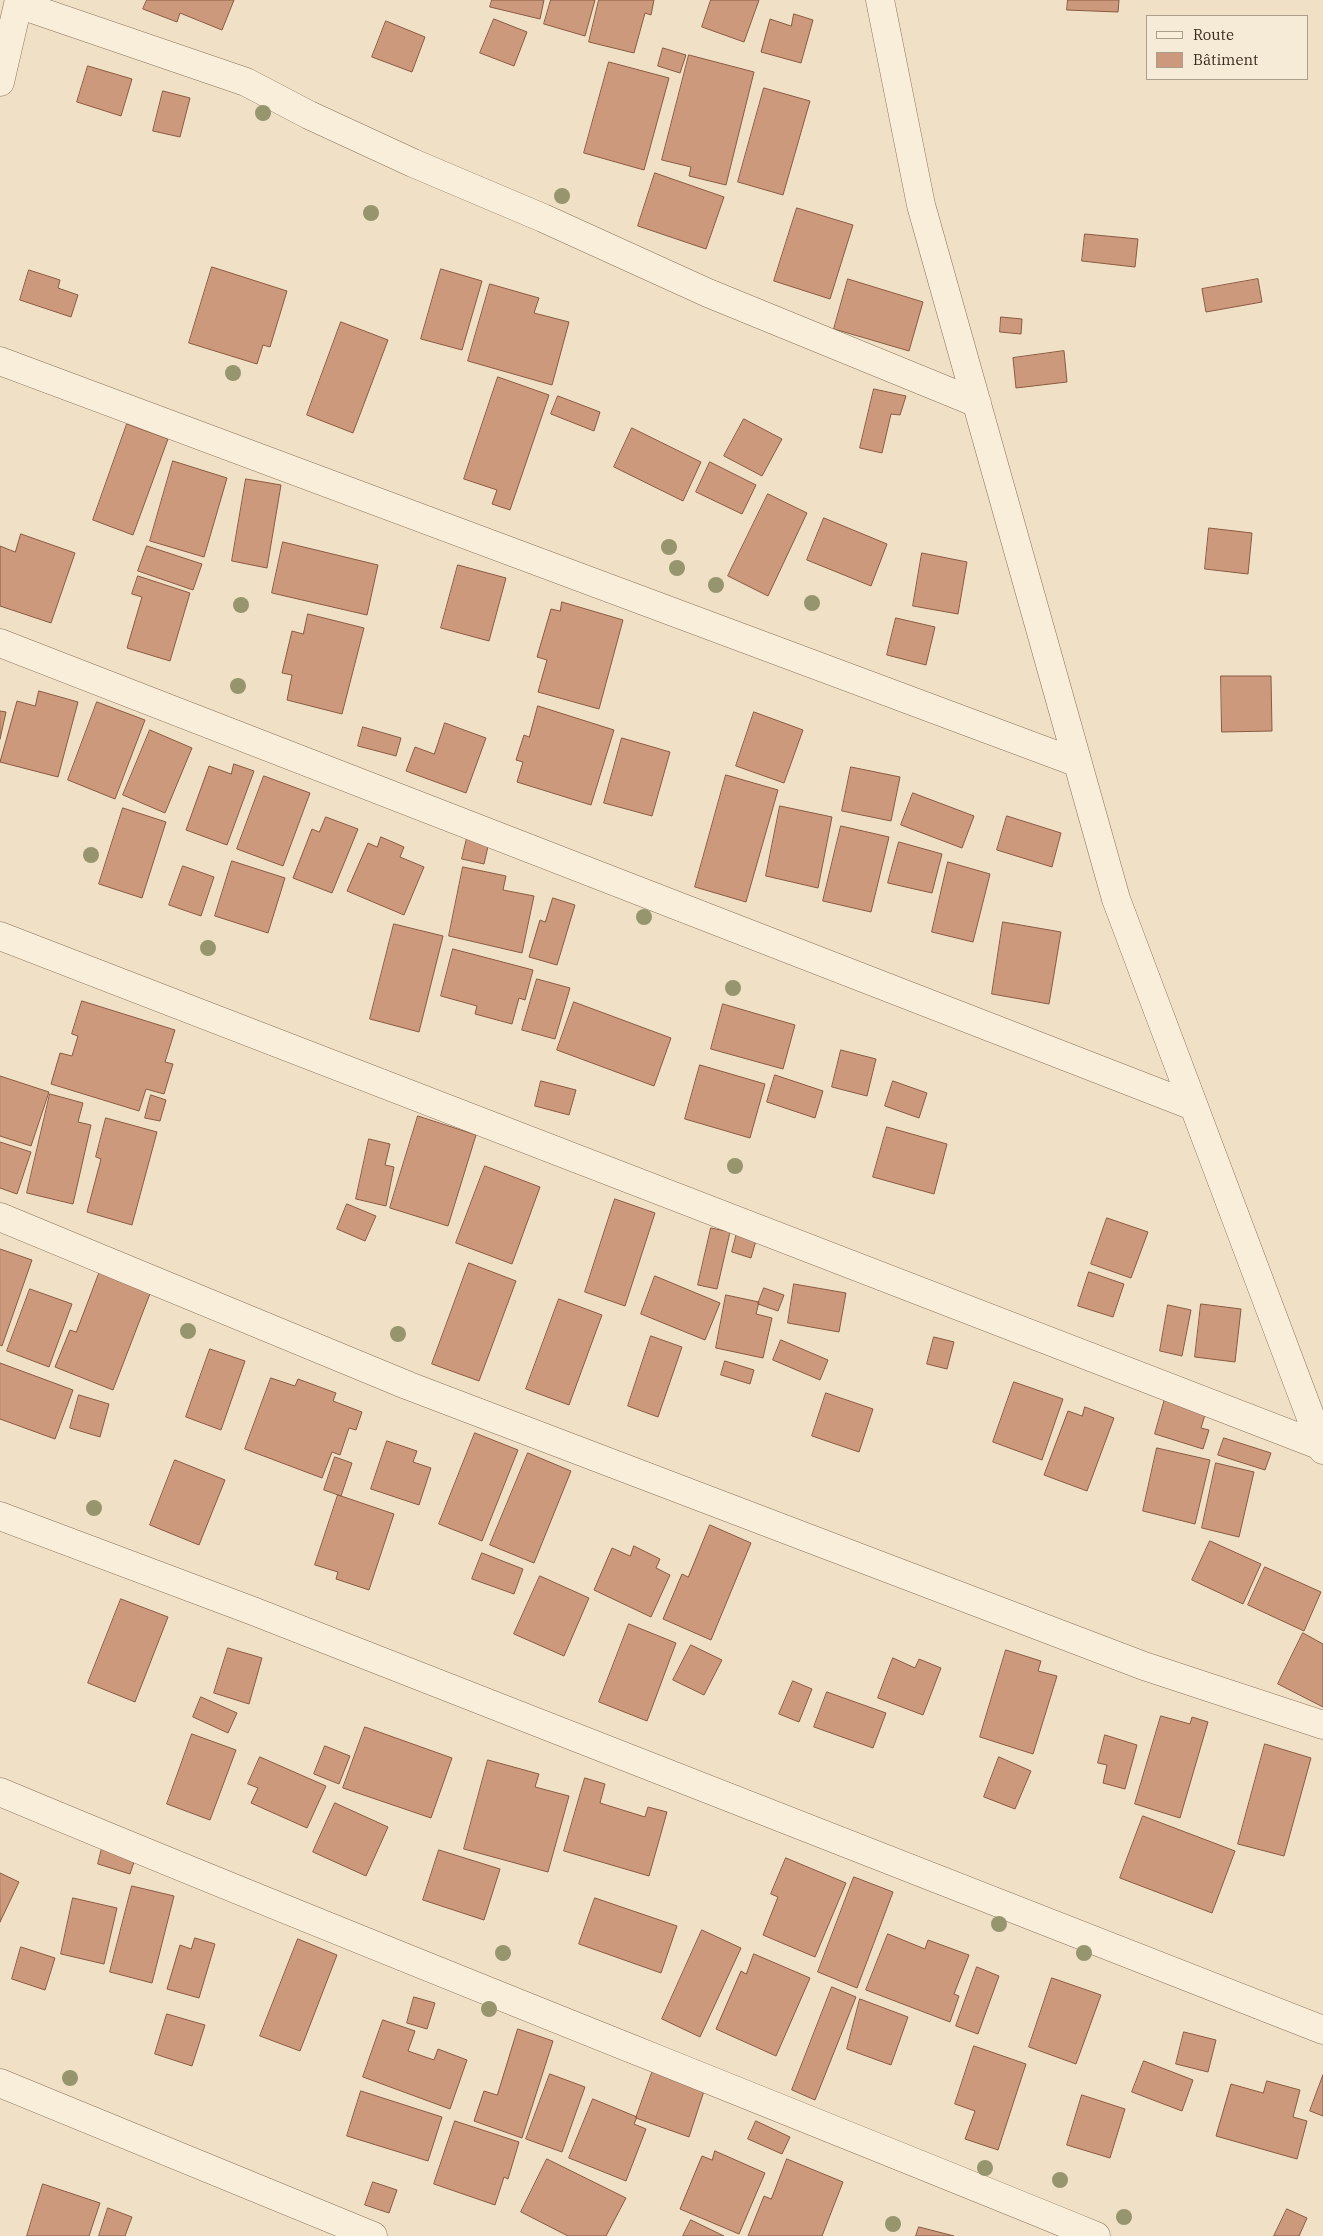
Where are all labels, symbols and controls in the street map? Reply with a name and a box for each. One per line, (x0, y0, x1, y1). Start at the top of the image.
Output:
legend (1146, 15, 1308, 80)
text: Route (1193, 25, 1234, 44)
text: Bâtiment (1193, 50, 1258, 69)

